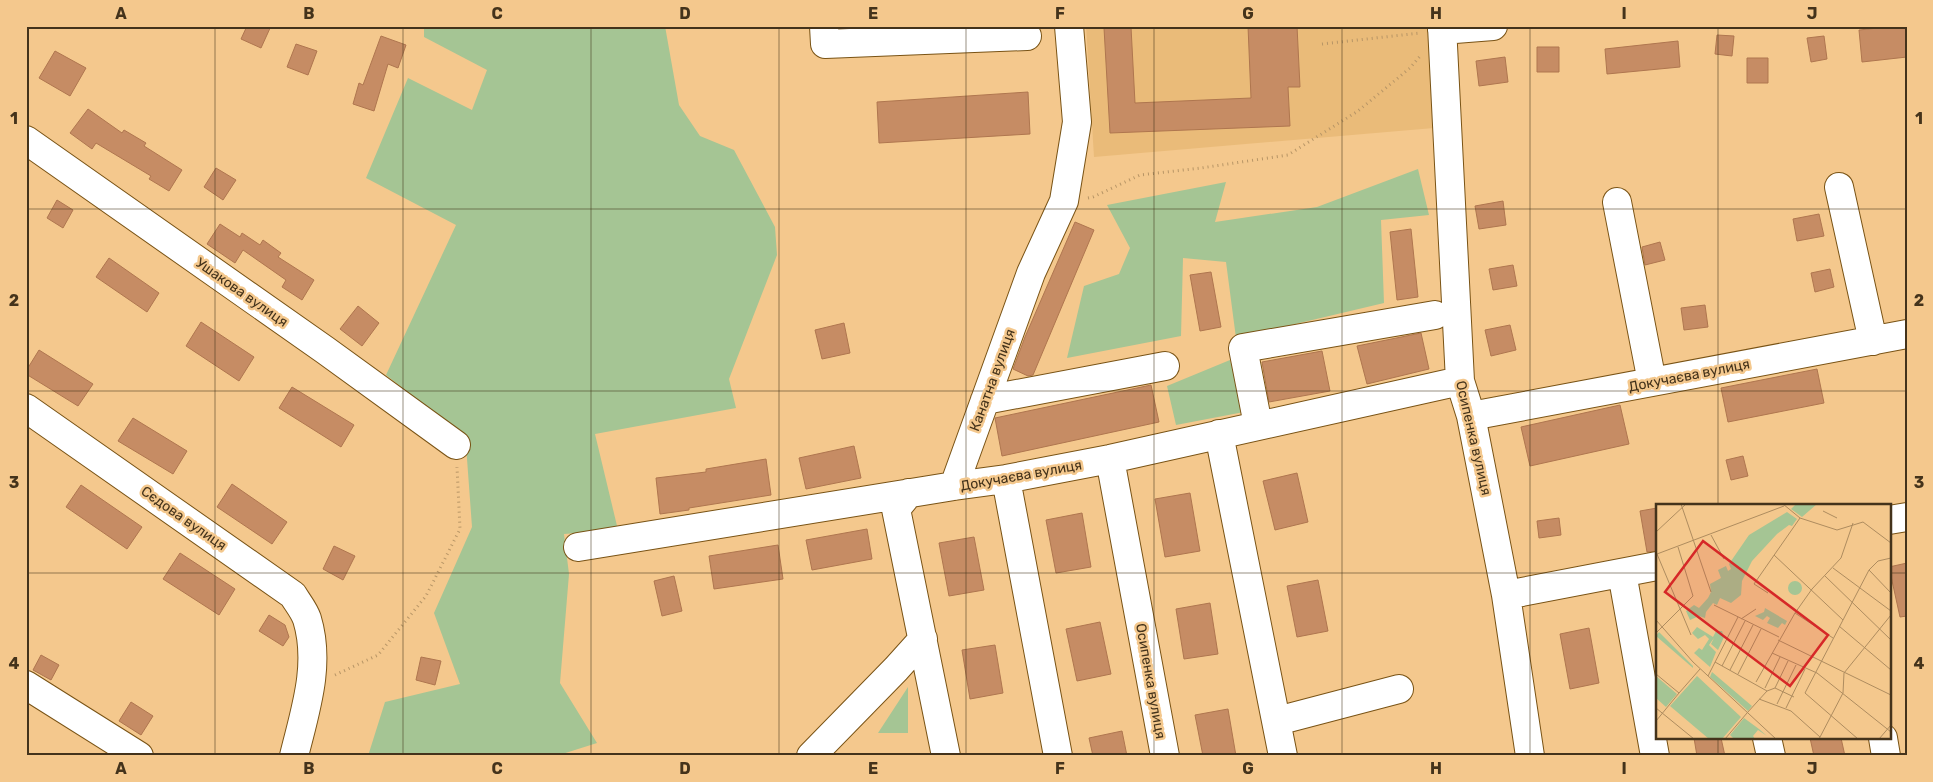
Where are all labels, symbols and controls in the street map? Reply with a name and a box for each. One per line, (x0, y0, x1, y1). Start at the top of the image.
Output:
text: A (115, 4, 127, 23)
text: B (303, 4, 315, 23)
text: C (491, 4, 503, 23)
text: D (679, 4, 691, 23)
text: E (868, 4, 878, 23)
text: F (1055, 4, 1065, 23)
text: G (1242, 4, 1254, 23)
text: H (1430, 4, 1442, 23)
text: I (1621, 4, 1627, 23)
text: J (1807, 4, 1817, 23)
text: 1 (10, 109, 18, 128)
text: 1 (1915, 109, 1923, 128)
street label: Ушакова вулиця (192, 254, 291, 331)
text: 2 (9, 291, 19, 310)
text: 2 (1914, 291, 1924, 310)
street label: Канатна вулиця (966, 327, 1019, 434)
street label: Докучаєва вулиця (1627, 355, 1751, 396)
street label: Осипенка вулиця (1452, 379, 1495, 497)
street label: Докучаєва вулиця (959, 456, 1083, 495)
text: 3 (9, 473, 19, 492)
text: 3 (1914, 473, 1924, 492)
street label: Сєдова вулиця (138, 483, 230, 554)
inset map (1656, 504, 1890, 740)
street label: Осипенка вулиця (1132, 622, 1169, 740)
text: 4 (9, 654, 20, 673)
text: 4 (1914, 654, 1925, 673)
text: A (115, 759, 127, 778)
text: B (303, 759, 315, 778)
text: C (491, 759, 503, 778)
text: D (679, 759, 691, 778)
text: E (868, 759, 878, 778)
text: F (1055, 759, 1065, 778)
text: G (1242, 759, 1254, 778)
text: H (1430, 759, 1442, 778)
text: I (1621, 759, 1627, 778)
text: J (1807, 759, 1817, 778)

